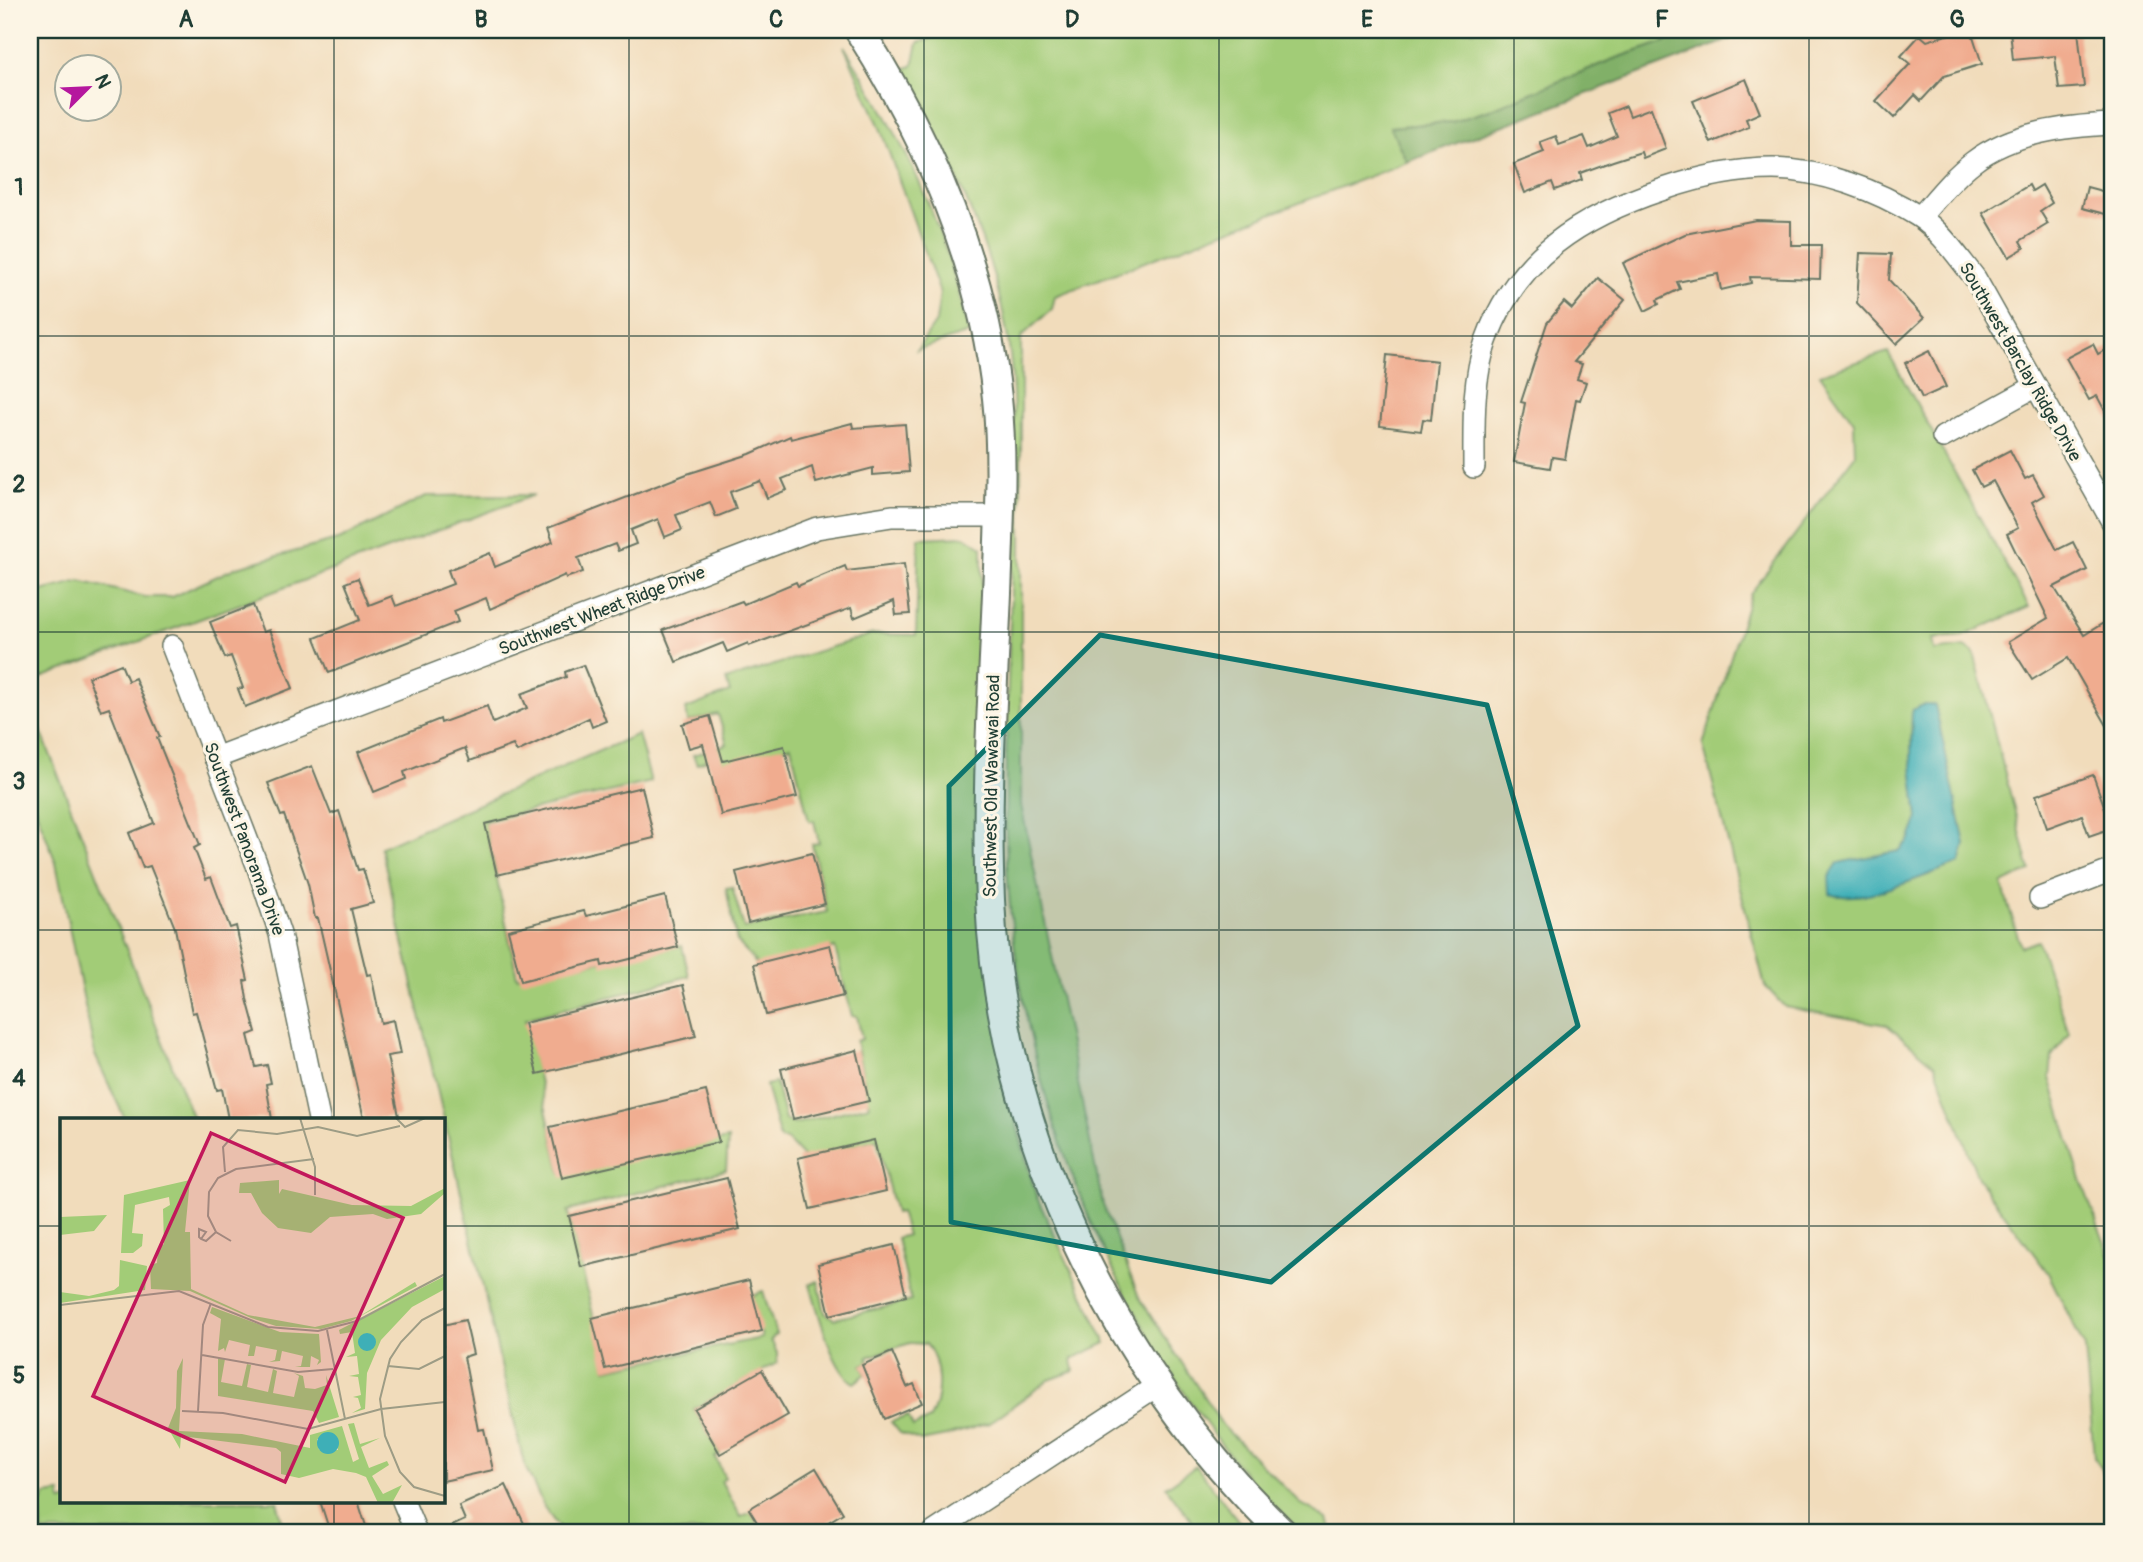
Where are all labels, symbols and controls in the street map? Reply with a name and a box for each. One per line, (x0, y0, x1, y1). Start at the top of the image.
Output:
text: A (179, 5, 194, 34)
text: B (474, 5, 488, 34)
text: C (769, 5, 783, 34)
text: D (1065, 5, 1079, 34)
text: E (1361, 5, 1373, 34)
text: F (1655, 5, 1669, 34)
text: G (1949, 5, 1965, 34)
north arrow (52, 52, 122, 122)
text: N (89, 71, 116, 92)
text: 1 (15, 173, 24, 202)
street label: Southwest Barclay Ridge Drive (1954, 258, 2087, 466)
text: 2 (13, 470, 26, 499)
street label: Southwest Wheat Ridge Drive (495, 561, 709, 661)
street label: Southwest Old Wawawai Road (979, 674, 1005, 898)
street label: Southwest Panorama Drive (198, 739, 290, 939)
text: 3 (13, 767, 25, 796)
text: 4 (12, 1064, 26, 1093)
inset map (60, 1118, 444, 1502)
text: 5 (13, 1361, 25, 1390)

